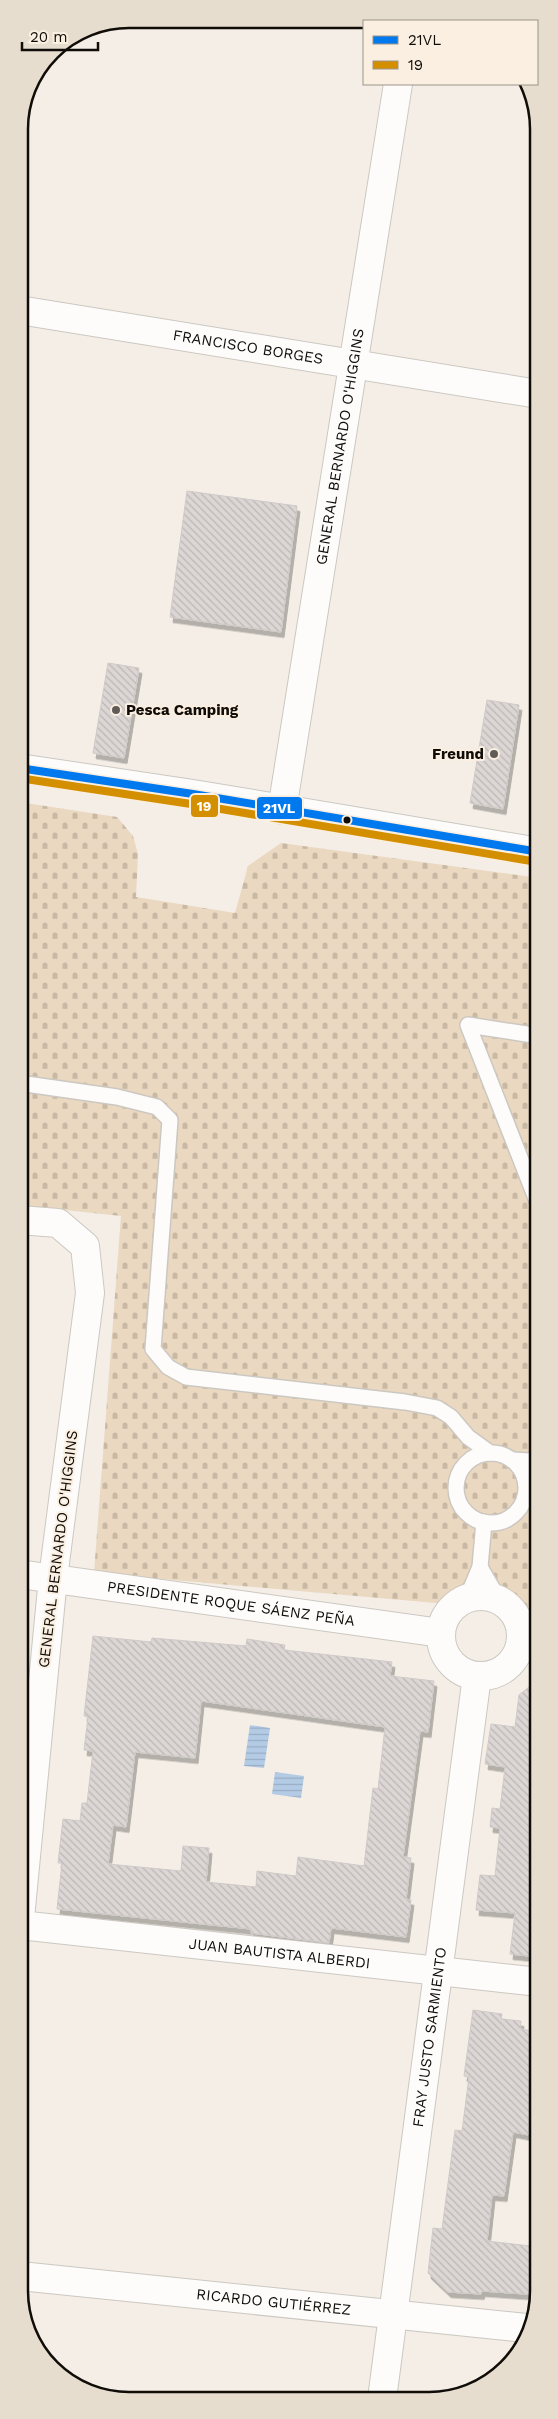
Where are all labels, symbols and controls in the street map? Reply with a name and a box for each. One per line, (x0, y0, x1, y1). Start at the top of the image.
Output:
scale bar (22, 20, 99, 52)
legend (363, 20, 538, 85)
text: 20 m (30, 28, 68, 46)
text: 21VL (408, 31, 441, 49)
text: 19 (408, 56, 423, 74)
street label: FRANCISCO BORGES (172, 326, 325, 368)
street label: GENERAL BERNARDO O'HIGGINS (312, 327, 368, 566)
place label: Pesca Camping (126, 701, 239, 719)
marker: Pesca Camping (110, 704, 122, 716)
place label: Freund (432, 745, 484, 763)
marker: Freund (488, 748, 500, 760)
line badge: 19 (190, 794, 219, 818)
line badge: 21VL (256, 796, 303, 820)
text: 19 (197, 798, 211, 814)
text: 21VL (263, 800, 296, 816)
unlabelled marker (342, 815, 352, 825)
street label: GENERAL BERNARDO O'HIGGINS (35, 1429, 81, 1669)
street label: PRESIDENTE ROQUE SÁENZ PEÑA (106, 1577, 356, 1630)
street label: JUAN BAUTISTA ALBERDI (188, 1935, 371, 1972)
street label: FRAY JUSTO SARMIENTO (409, 1946, 450, 2128)
street label: RICARDO GUTIÉRREZ (195, 2285, 352, 2319)

